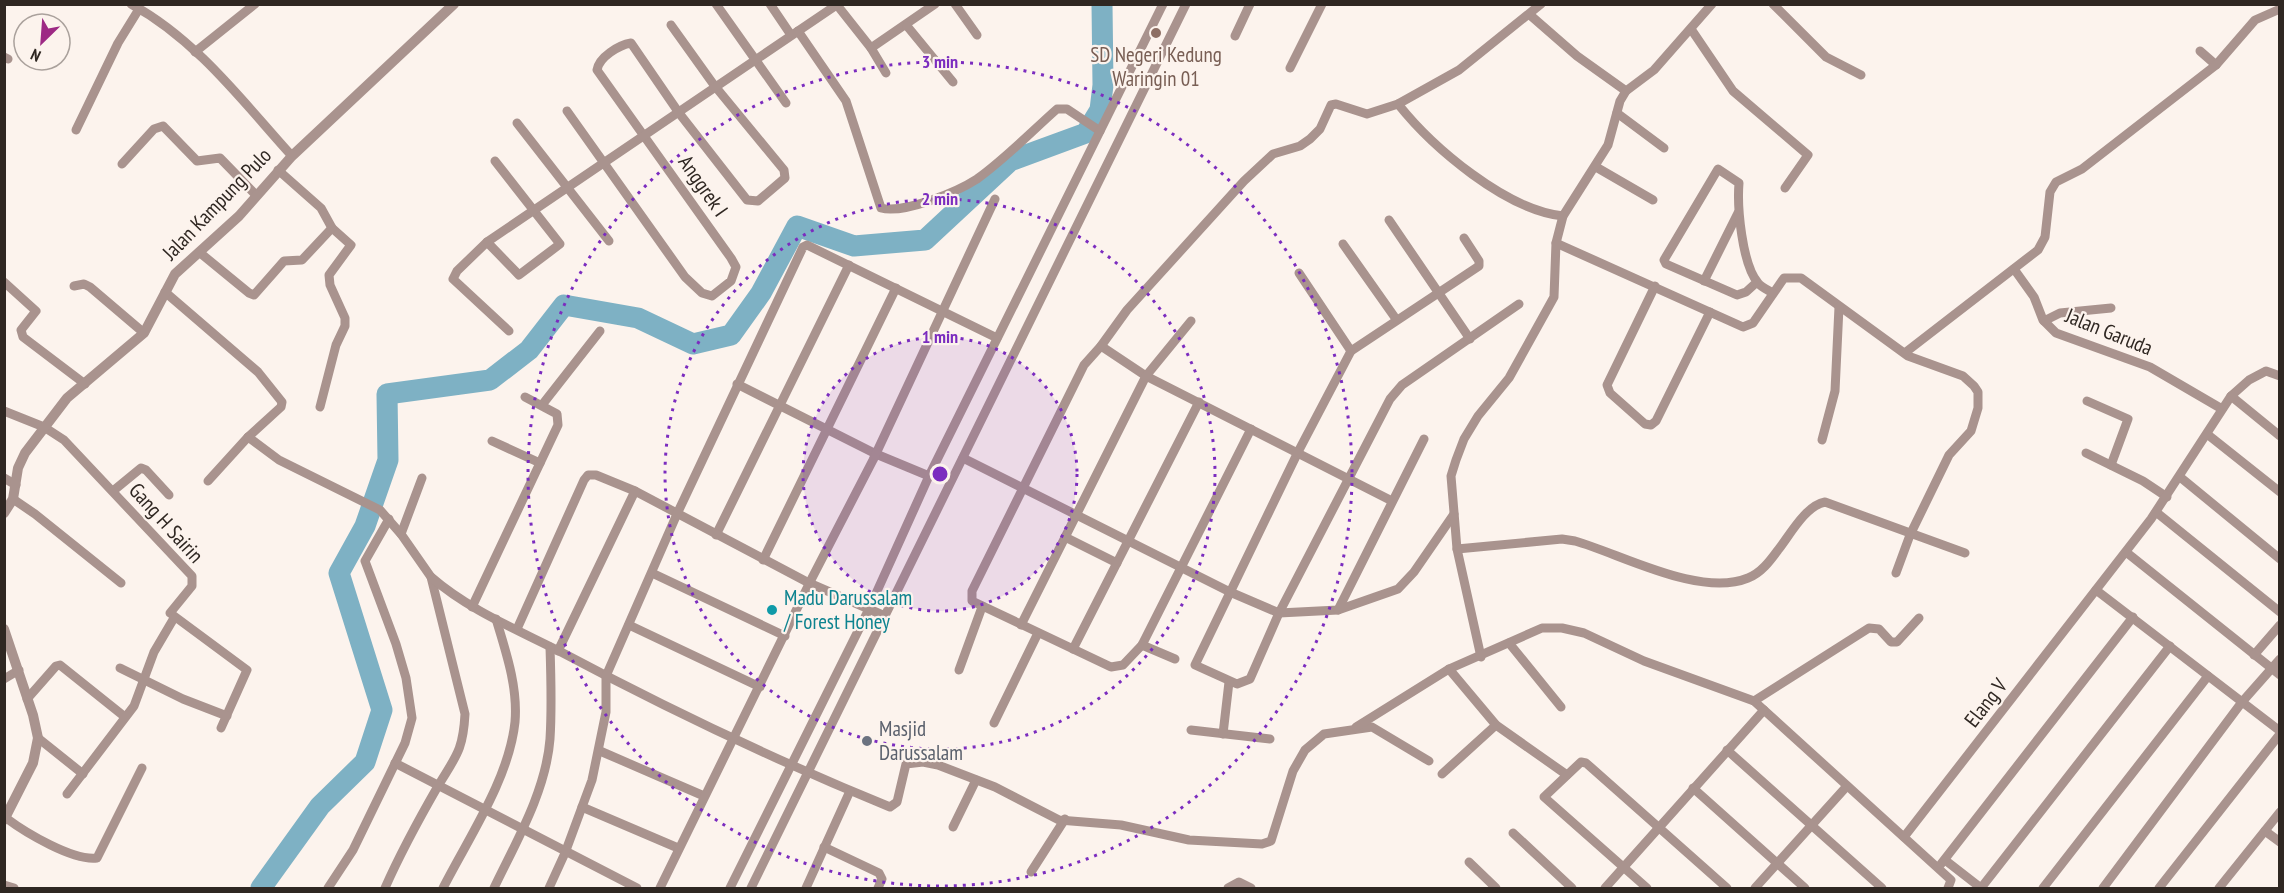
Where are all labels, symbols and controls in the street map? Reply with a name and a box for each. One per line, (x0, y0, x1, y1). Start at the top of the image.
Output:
north arrow (12, 12, 72, 72)
marker: SD Negeri Kedung Waringin 01 (1149, 26, 1163, 40)
place label: SD Negeri Kedung Waringin 01 (1090, 41, 1222, 92)
text: N (28, 45, 44, 66)
text: 3 min (922, 50, 958, 73)
street label: Jalan Kampung Pulo (156, 142, 277, 266)
street label: Anggrek I (673, 150, 734, 222)
text: 2 min (922, 187, 958, 210)
street label: Jalan Garuda (2061, 302, 2157, 361)
text: 1 min (922, 325, 958, 348)
centre of rings (930, 464, 950, 484)
street label: Gang H Sairin (123, 477, 209, 568)
place label: Madu Darussalam / Forest Honey (783, 584, 912, 635)
marker: Madu Darussalam / Forest Honey (765, 603, 779, 617)
street label: Elang V (1958, 673, 2013, 732)
place label: Masjid Darussalam (879, 715, 963, 766)
marker: Masjid Darussalam (860, 734, 874, 748)

